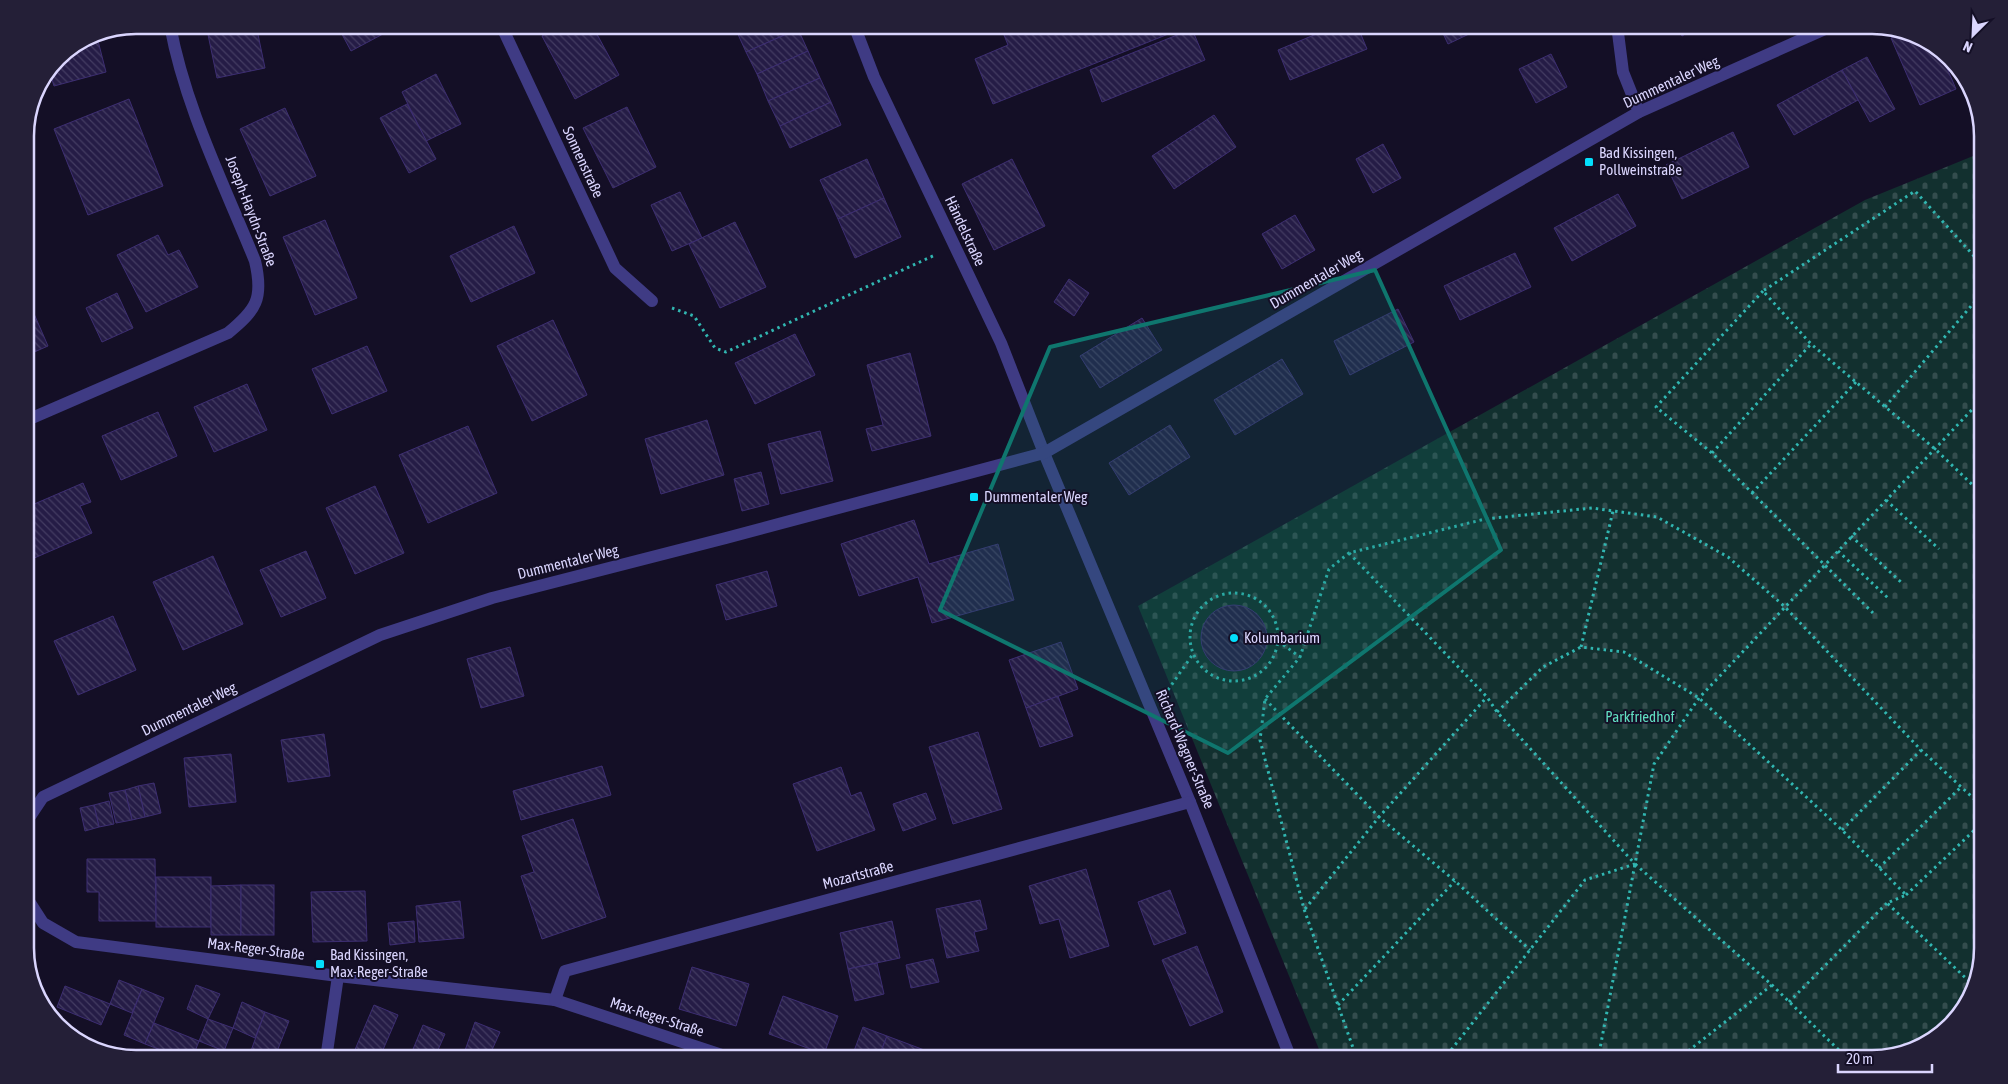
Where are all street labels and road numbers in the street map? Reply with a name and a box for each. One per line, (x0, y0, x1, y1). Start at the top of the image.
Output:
street label: Dummentaler Weg (1620, 52, 1722, 111)
street label: Sonnenstraße (560, 124, 607, 200)
street label: Joseph-Haydn-Straße (222, 153, 281, 269)
street label: Händelstraße (942, 193, 989, 269)
street label: Dummentaler Weg (1267, 245, 1365, 312)
street label: Dummentaler Weg (516, 541, 621, 582)
street label: Dummentaler Weg (139, 678, 239, 739)
street label: Richard-Wagner-Straße (1153, 687, 1218, 811)
street label: Mozartstraße (821, 857, 895, 892)
street label: Max-Reger-Straße (206, 934, 306, 963)
street label: Max-Reger-Straße (608, 993, 706, 1040)

